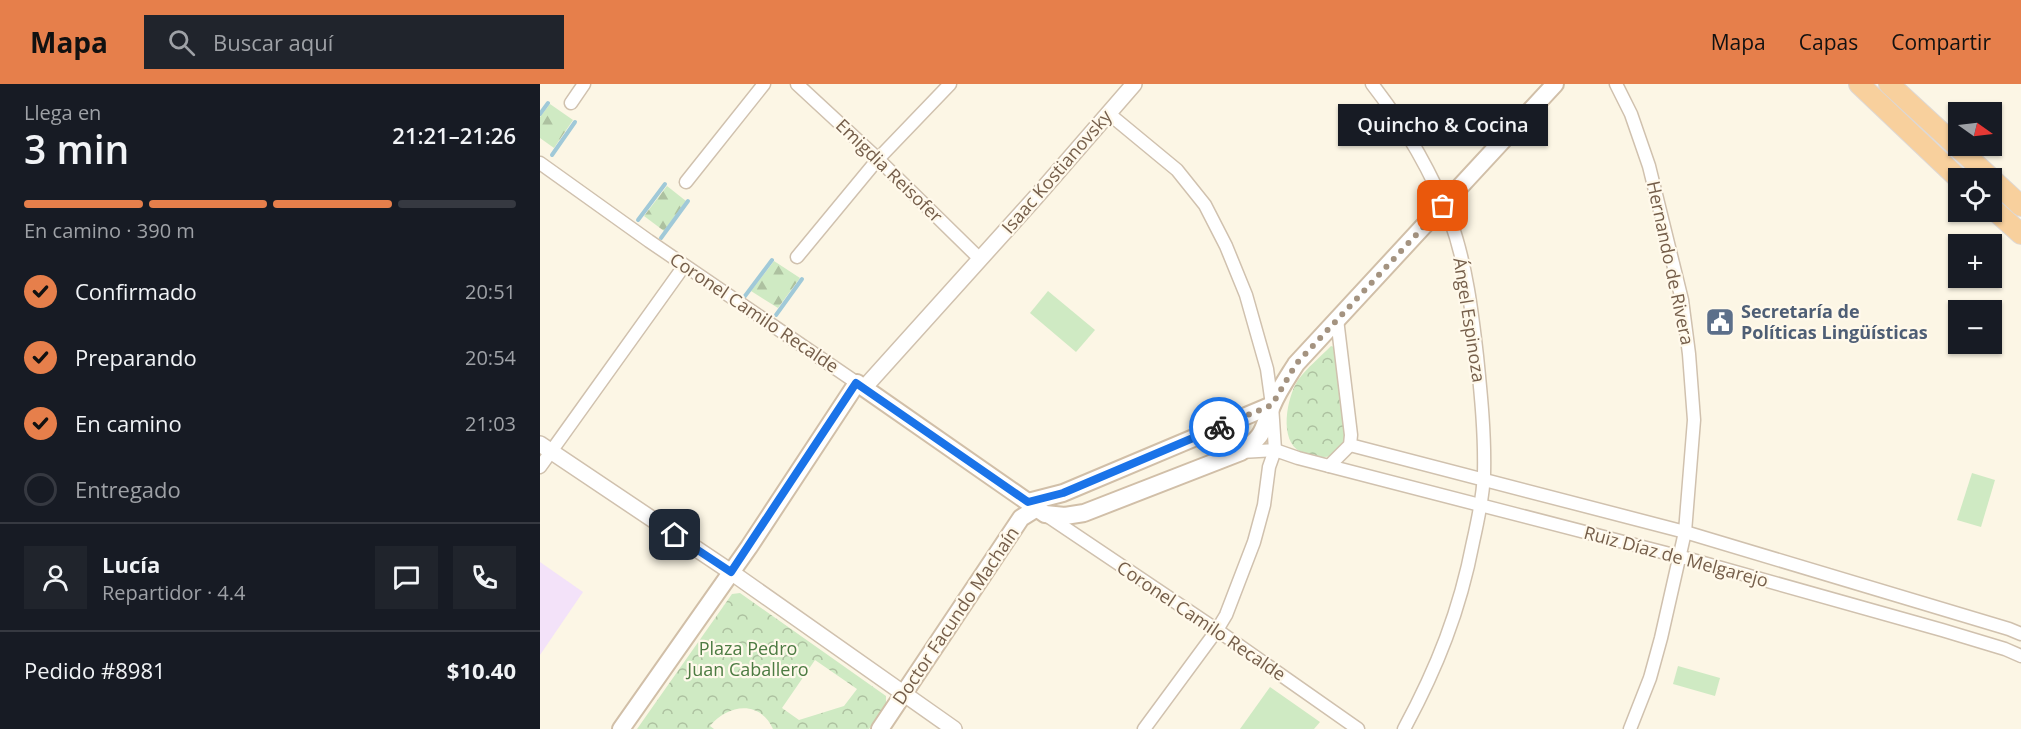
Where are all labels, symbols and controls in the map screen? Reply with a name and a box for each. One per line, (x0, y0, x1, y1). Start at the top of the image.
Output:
search box (144, 15, 564, 69)
text: Mapa (30, 23, 108, 61)
icon: search (165, 26, 198, 59)
text: Buscar aquí (213, 27, 333, 57)
text: Mapa (1711, 28, 1766, 56)
text: Capas (1799, 28, 1858, 56)
text: Compartir (1891, 28, 1991, 56)
text: Llega en (24, 99, 101, 126)
north arrow (1948, 102, 2002, 156)
map controls (1948, 102, 2002, 354)
street label: Isaac Kostianovsky (996, 104, 1117, 238)
callout: Quincho & Cocina (1338, 104, 1548, 146)
text: Quincho & Cocina (1357, 111, 1529, 138)
street label: Emigdia Reisofer (831, 113, 949, 228)
text: 21:21–21:26 (392, 120, 516, 150)
text: 3 min (24, 122, 129, 175)
button: locate (1948, 168, 2002, 222)
street label: Hernando de Rivera (1642, 178, 1700, 347)
pin (1417, 180, 1468, 231)
icon: bag (1426, 189, 1459, 222)
text: En camino · 390 m (24, 217, 195, 244)
button: + (1948, 234, 2002, 288)
street label: Coronel Camilo Recalde (665, 247, 844, 378)
street label: Ángel Espinoza (1448, 256, 1492, 384)
icon: check (24, 275, 57, 308)
text: Confirmado (75, 276, 197, 306)
text: 20:51 (465, 278, 516, 305)
place label: Secretaría de Políticas Lingüísticas (1741, 299, 1928, 344)
button: − (1948, 300, 2002, 354)
public building icon: Secretaría de Políticas Lingüísticas (1704, 306, 1736, 338)
icon: check (24, 341, 57, 374)
text: Preparando (75, 342, 197, 372)
text: 20:54 (465, 344, 516, 371)
courier (1189, 397, 1249, 457)
icon: check (24, 407, 57, 440)
text: En camino (75, 408, 182, 438)
text: 21:03 (465, 410, 516, 437)
icon: bike (1203, 411, 1236, 444)
text: Entregado (75, 474, 181, 504)
pin (649, 509, 700, 560)
icon: home (658, 518, 691, 551)
street label: Ruiz Díaz de Melgarejo (1581, 520, 1771, 592)
street label: Doctor Facundo Machaín (887, 522, 1024, 709)
button: person (24, 546, 87, 609)
button: chat (375, 546, 438, 609)
button: phone (453, 546, 516, 609)
text: Lucía (102, 549, 160, 579)
street label: Coronel Camilo Recalde (1112, 555, 1291, 686)
text: Repartidor · 4.4 (102, 579, 246, 606)
park label: Plaza Pedro Juan Caballero (685, 636, 809, 681)
text: Pedido #8981 (24, 655, 166, 685)
text: $10.40 (447, 655, 516, 685)

